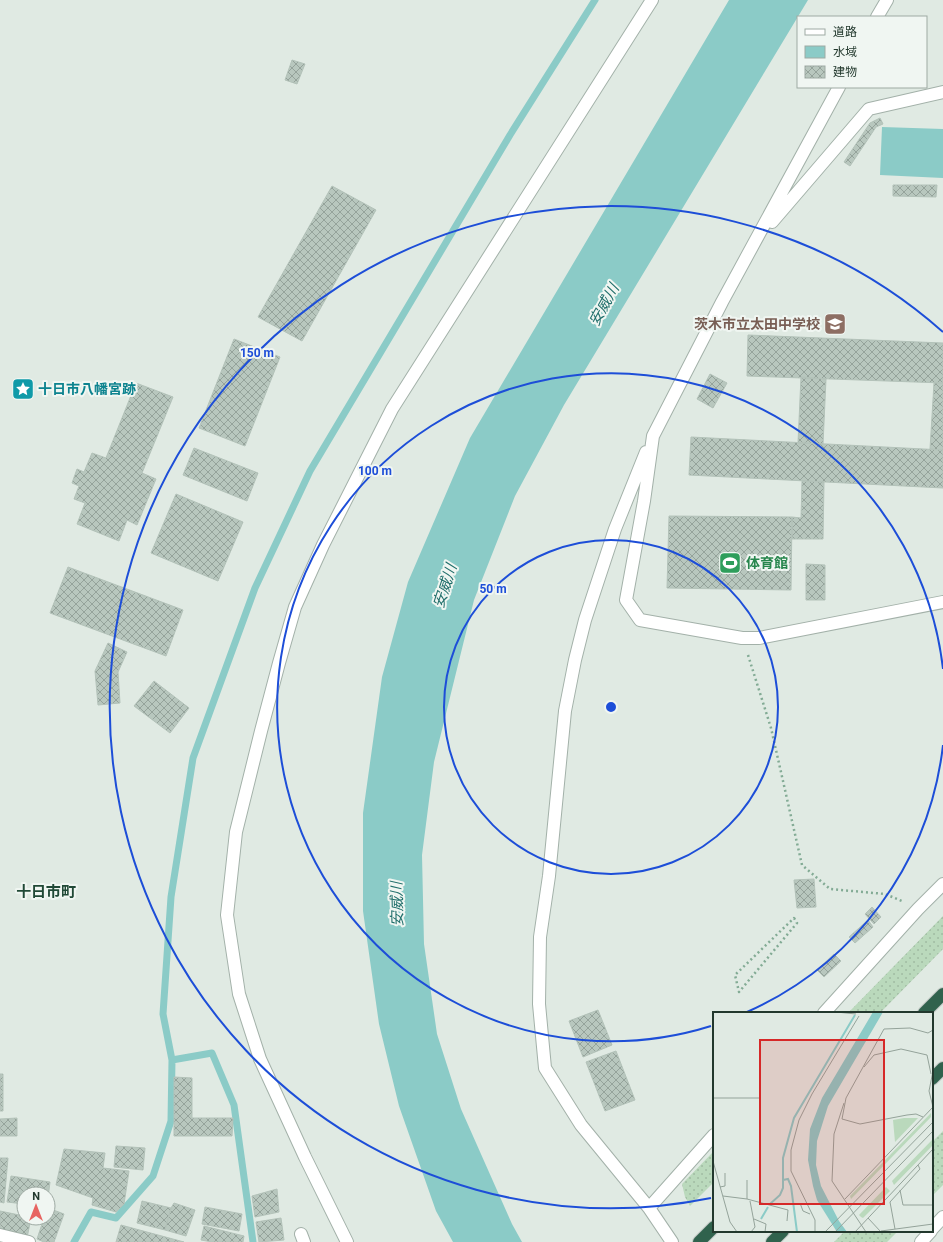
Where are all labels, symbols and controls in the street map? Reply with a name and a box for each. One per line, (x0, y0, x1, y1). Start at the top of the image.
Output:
legend (797, 16, 927, 88)
text: 道路 (833, 25, 857, 39)
text: 水域 (833, 45, 857, 59)
text: 建物 (833, 65, 857, 79)
water label: 安威川 (585, 279, 624, 329)
school or university icon: 茨木市立太田中学校 (822, 311, 848, 337)
place label: 茨木市立太田中学校 (694, 316, 820, 332)
text: 150 m (240, 346, 274, 360)
place icon: 十日市八幡宮跡 (10, 376, 36, 402)
place label: 十日市八幡宮跡 (38, 381, 136, 397)
text: 100 m (358, 464, 392, 478)
sports icon: 体育館 (717, 550, 743, 576)
place label: 体育館 (746, 555, 788, 571)
water label: 安威川 (429, 560, 461, 610)
text: 50 m (479, 582, 507, 596)
centre of rings (604, 700, 618, 714)
water label: 安威川 (388, 879, 406, 927)
district label: 十日市町 (16, 883, 76, 901)
inset map (713, 1012, 933, 1232)
north arrow (16, 1186, 56, 1226)
text: N (32, 1190, 40, 1203)

